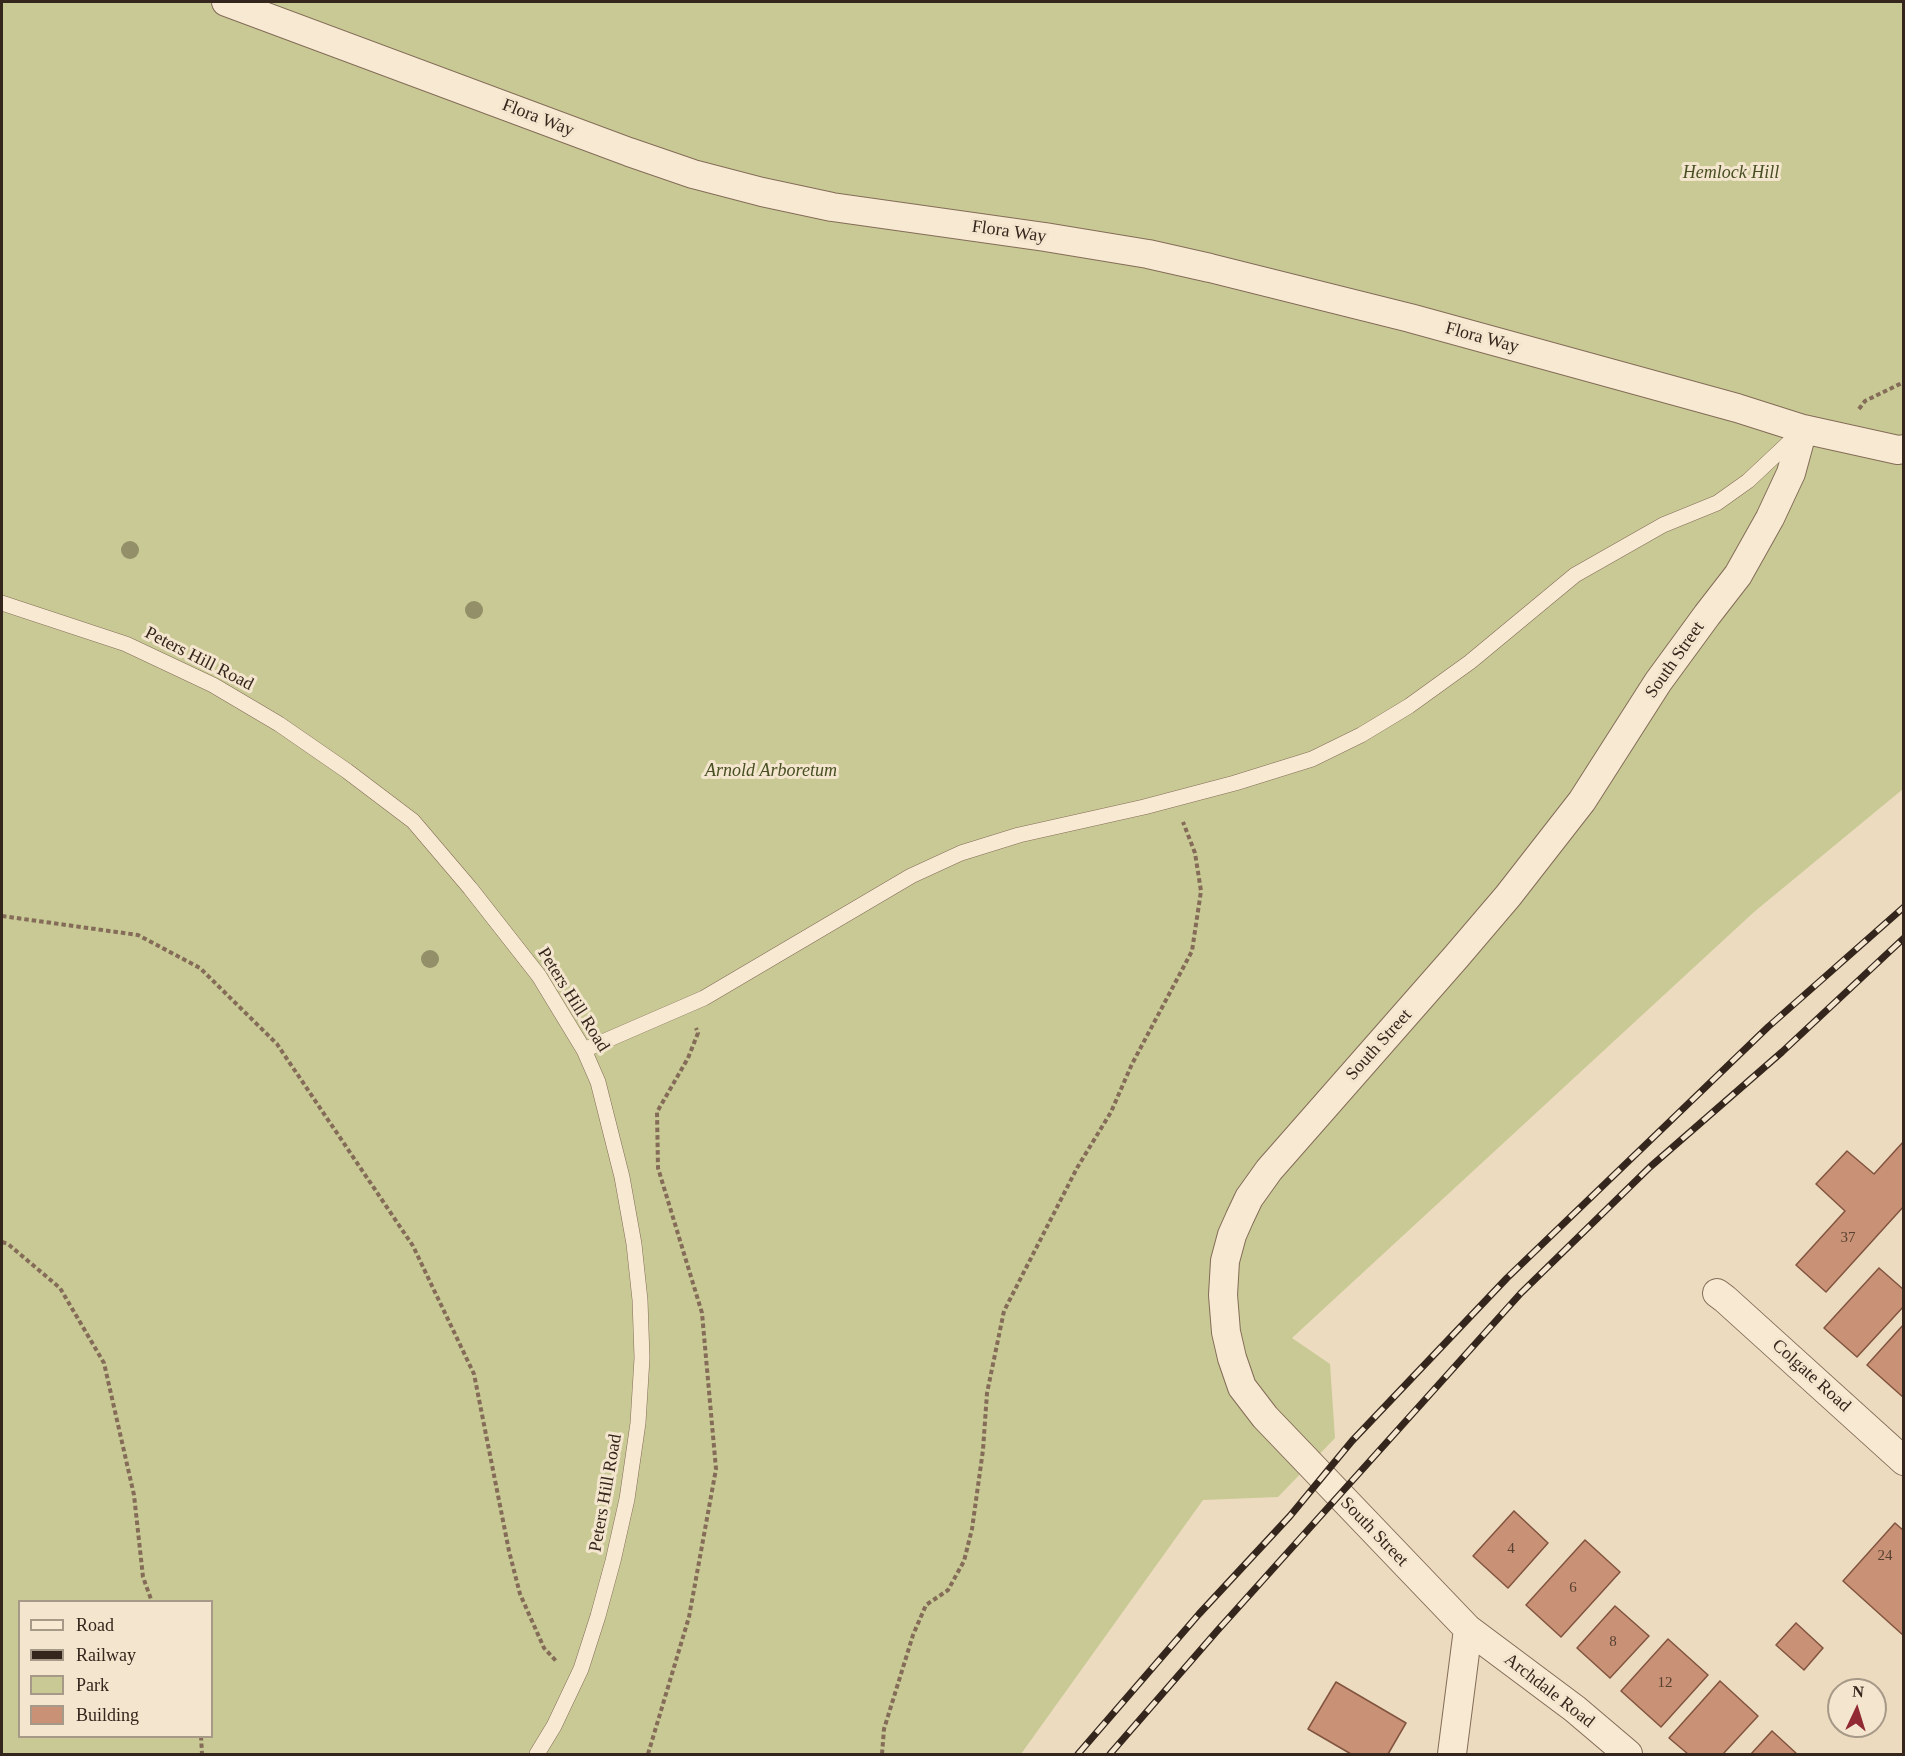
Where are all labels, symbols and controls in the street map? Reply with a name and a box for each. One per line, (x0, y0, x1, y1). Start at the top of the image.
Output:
street label: Flora Way (499, 94, 577, 142)
park label: Hemlock Hill (1683, 162, 1779, 184)
street label: Flora Way (970, 216, 1048, 248)
street label: Flora Way (1443, 318, 1521, 358)
street label: South Street (1641, 618, 1709, 702)
street label: Peters Hill Road (141, 622, 257, 696)
park label: Arnold Arboretum (705, 760, 837, 782)
street label: Peters Hill Road (532, 944, 614, 1056)
street label: South Street (1341, 1005, 1417, 1085)
house number: 37 (1840, 1229, 1856, 1247)
street label: Colgate Road (1767, 1335, 1855, 1417)
street label: Peters Hill Road (585, 1433, 627, 1553)
street label: South Street (1335, 1493, 1413, 1571)
house number: 4 (1507, 1540, 1515, 1558)
house number: 24 (1878, 1547, 1892, 1565)
house number: 6 (1569, 1579, 1577, 1597)
legend (18, 1600, 213, 1738)
text: Road (76, 1615, 114, 1635)
house number: 8 (1609, 1633, 1617, 1651)
text: Railway (76, 1645, 136, 1665)
street label: Archdale Road (1500, 1649, 1598, 1733)
house number: 12 (1658, 1674, 1672, 1692)
text: Park (76, 1675, 109, 1695)
north arrow (1827, 1678, 1887, 1738)
text: N (1852, 1683, 1865, 1700)
text: Building (76, 1705, 139, 1725)

